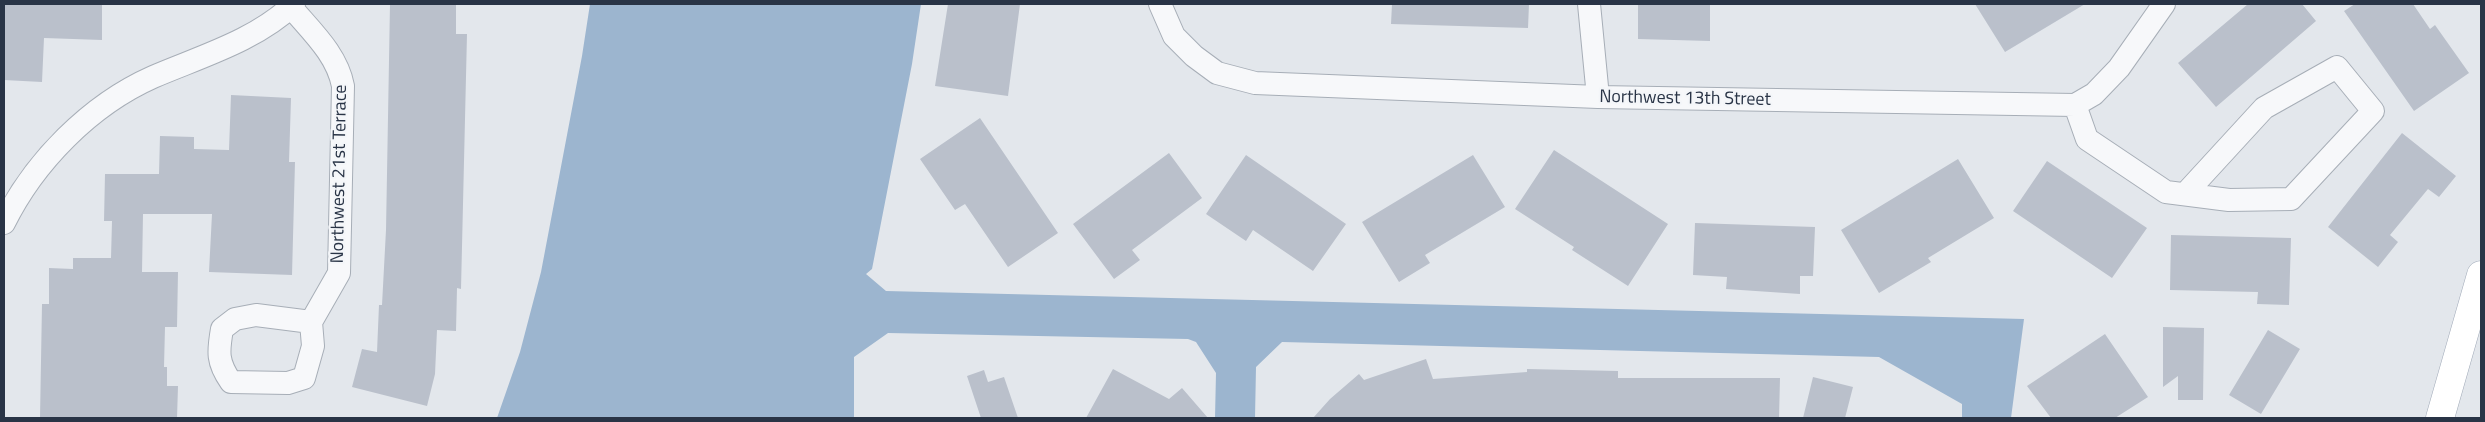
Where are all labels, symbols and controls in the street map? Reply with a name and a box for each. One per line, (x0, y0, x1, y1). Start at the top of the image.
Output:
street label: Northwest 21st Terrace (328, 84, 352, 264)
street label: Northwest 13th Street (1599, 87, 1771, 111)

